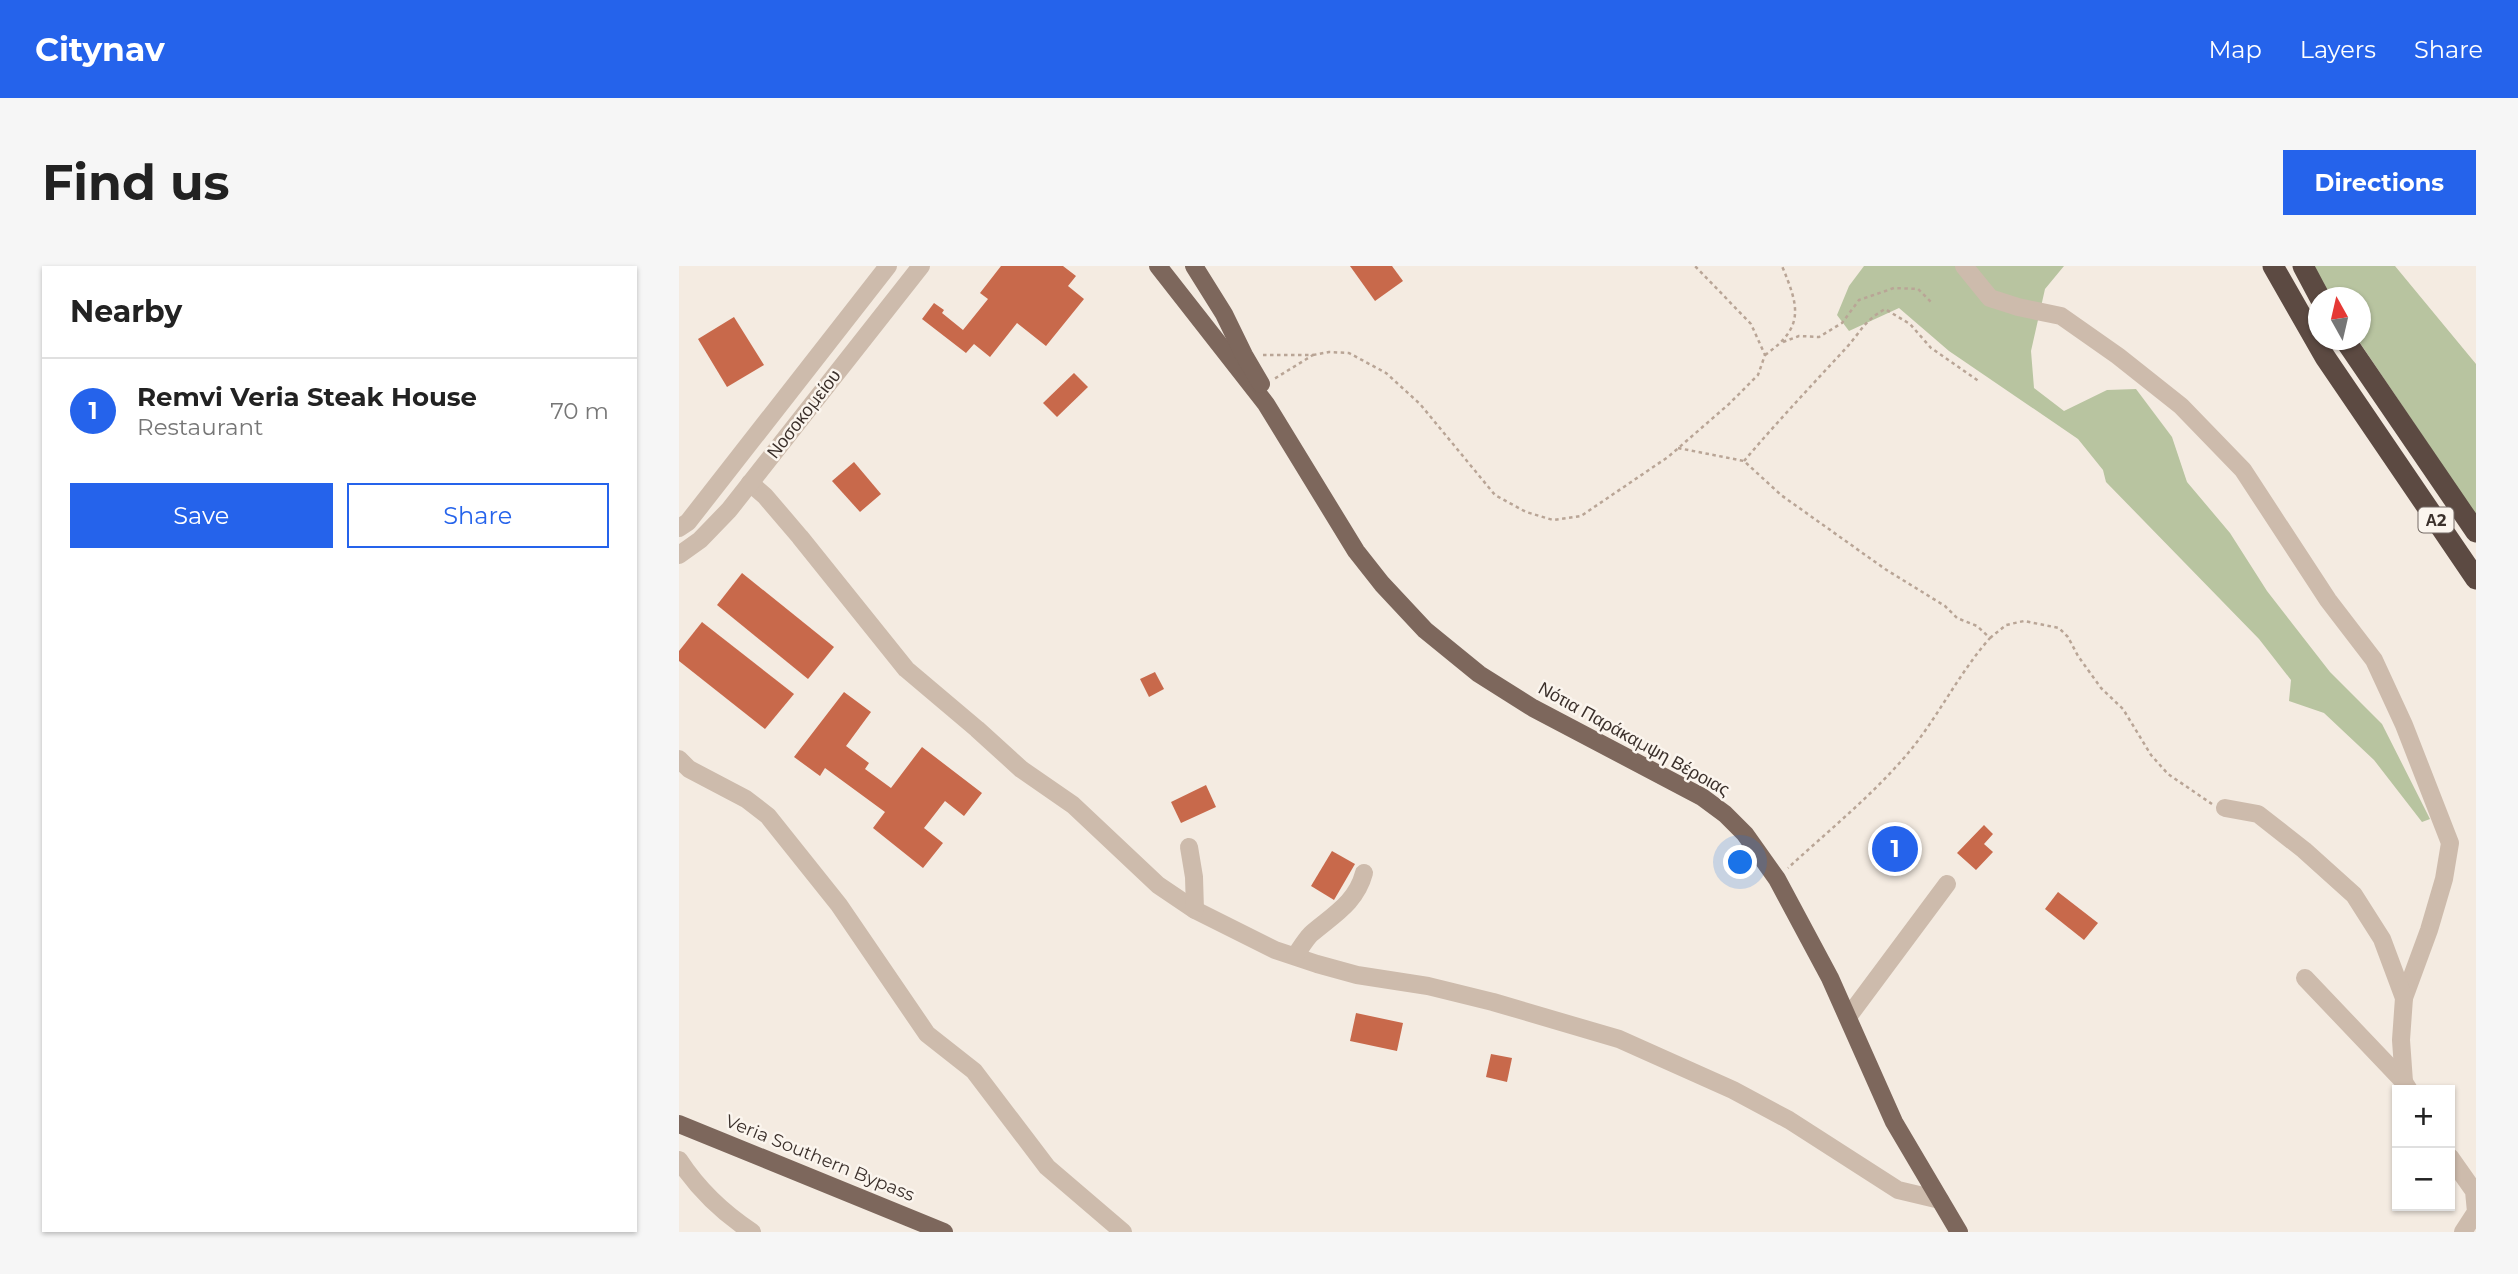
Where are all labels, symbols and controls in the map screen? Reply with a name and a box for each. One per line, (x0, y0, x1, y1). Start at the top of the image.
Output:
text: Citynav (35, 29, 165, 69)
text: Map (2208, 35, 2262, 64)
text: Layers (2300, 35, 2376, 64)
text: Share (2414, 35, 2483, 64)
button: Directions (2283, 150, 2476, 215)
text: Find us (42, 153, 230, 212)
north arrow (2308, 287, 2371, 350)
text: Nearby (70, 293, 182, 330)
street label: Νοσοκομείου (762, 365, 846, 463)
text: Remvi Veria Steak House (137, 381, 477, 413)
text: 1 (88, 397, 98, 425)
text: 70 m (550, 397, 609, 425)
text: Restaurant (137, 413, 263, 441)
button: Save (70, 483, 333, 548)
button: Share (347, 483, 609, 548)
road number: Α2 (2419, 508, 2453, 532)
street label: Νότια Παράκαμψη Βέροιας (1534, 677, 1734, 801)
pin: 1 (1872, 823, 1918, 875)
your location (1723, 845, 1757, 879)
map controls (2392, 1085, 2455, 1211)
button: + (2392, 1085, 2455, 1148)
street label: Veria Southern Bypass (722, 1110, 918, 1206)
button: − (2392, 1148, 2455, 1211)

